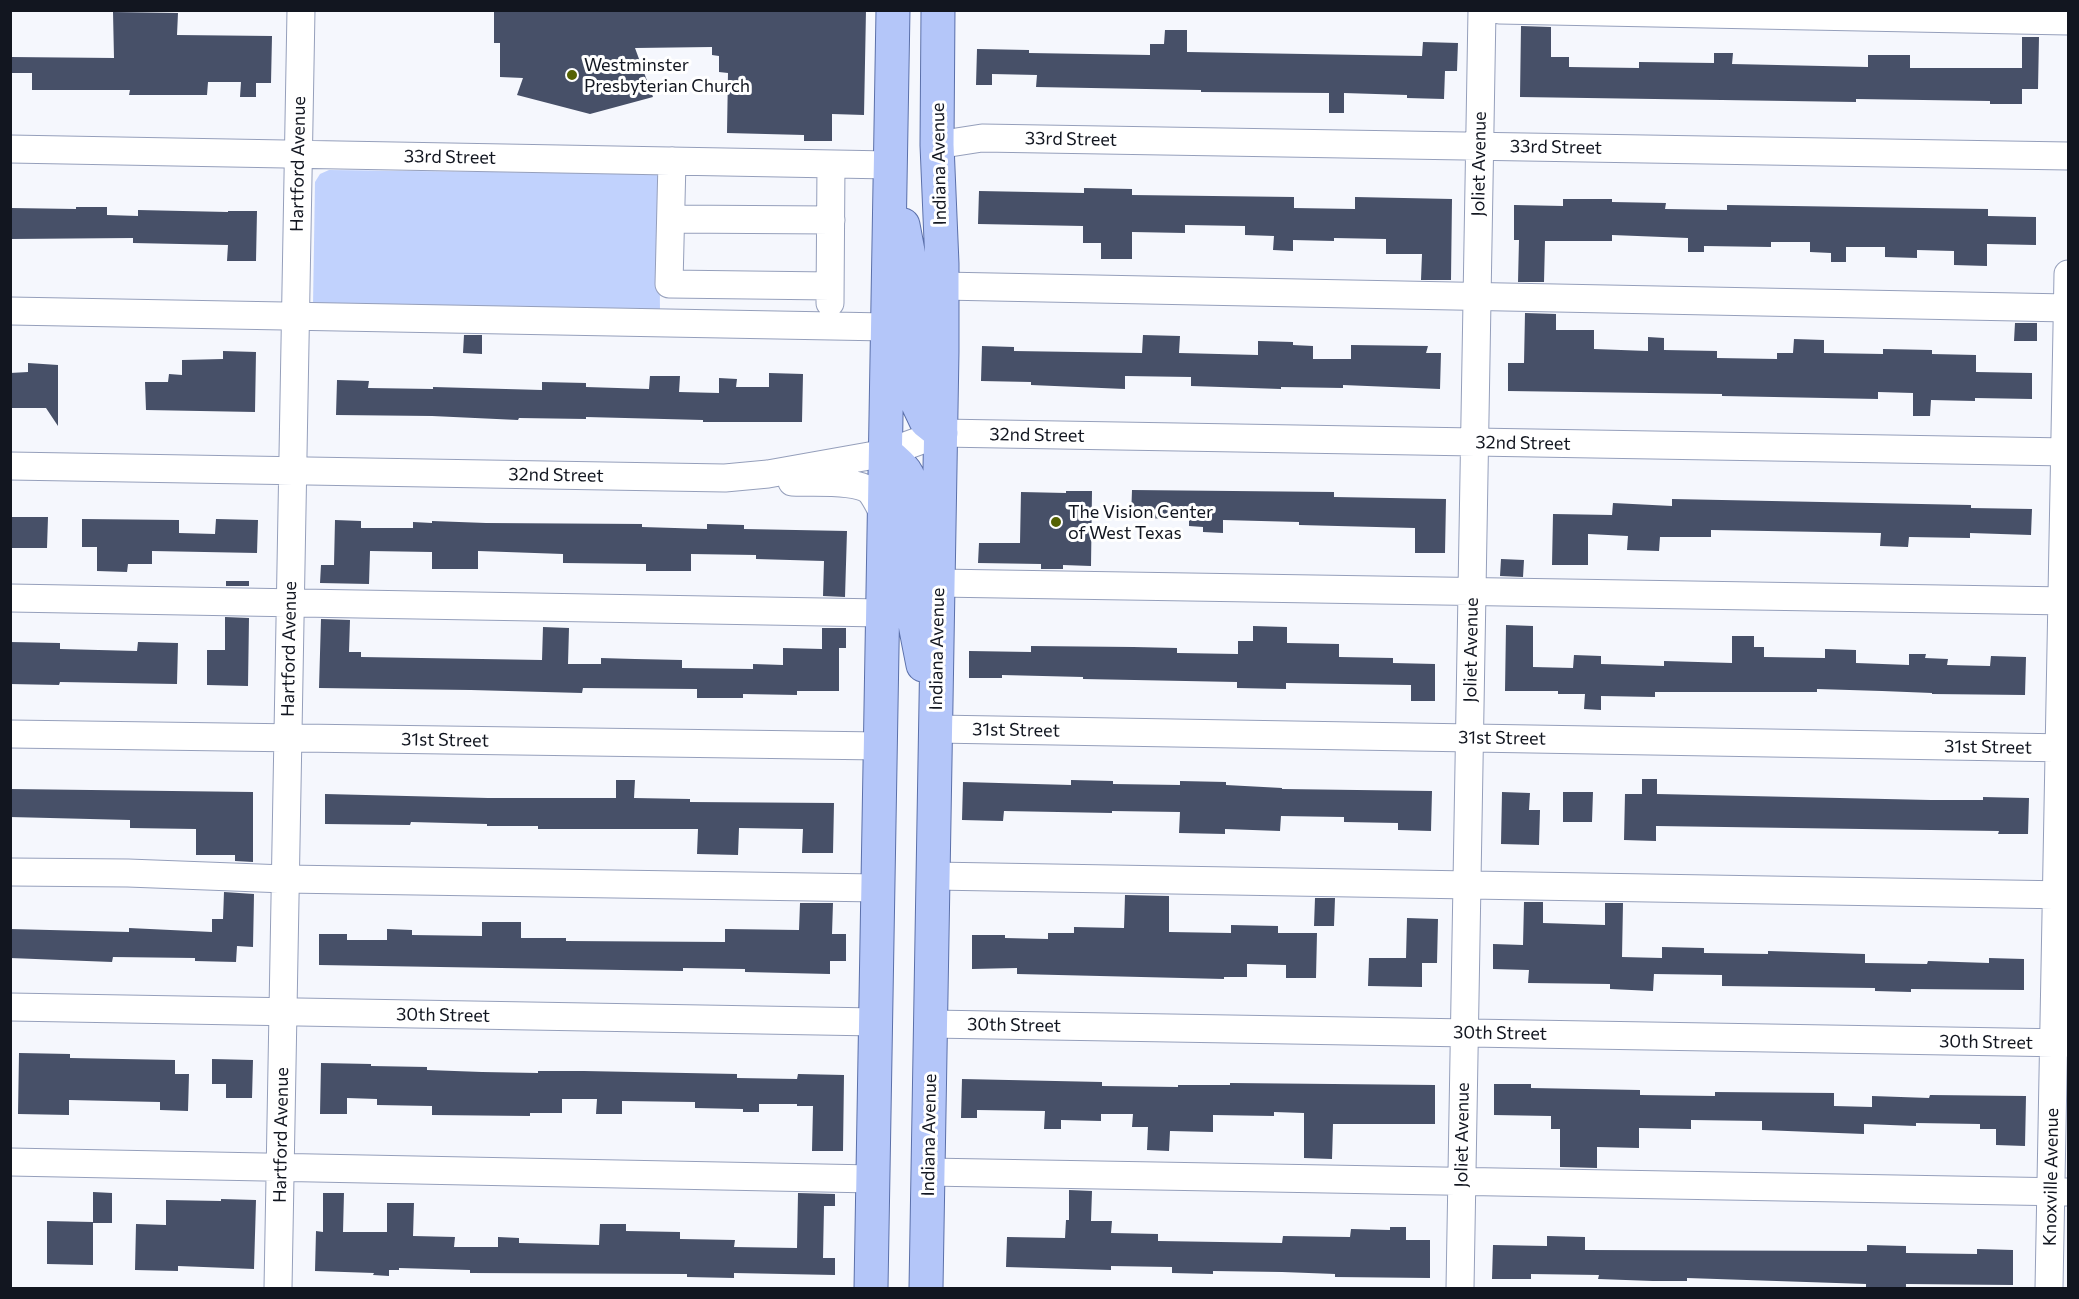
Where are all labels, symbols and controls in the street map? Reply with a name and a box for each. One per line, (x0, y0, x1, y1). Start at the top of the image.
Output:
place label: Westminster Presbyterian Church (584, 54, 750, 97)
marker: Westminster Presbyterian Church (565, 68, 579, 82)
street label: Hartford Avenue (286, 96, 310, 232)
street label: Indiana Avenue (927, 102, 951, 226)
street label: Joliet Avenue (1467, 111, 1491, 217)
street label: 33rd Street (1025, 127, 1117, 151)
street label: 33rd Street (1510, 135, 1602, 159)
street label: 33rd Street (404, 145, 496, 169)
street label: 32nd Street (989, 423, 1085, 447)
street label: 32nd Street (1475, 431, 1571, 455)
street label: 32nd Street (508, 463, 604, 487)
place label: The Vision Center of West Texas (1068, 501, 1213, 544)
marker: The Vision Center of West Texas (1049, 515, 1063, 529)
street label: Hartford Avenue (277, 581, 301, 717)
street label: Indiana Avenue (925, 587, 949, 711)
street label: Joliet Avenue (1459, 597, 1483, 703)
street label: 31st Street (972, 718, 1060, 742)
street label: 31st Street (1458, 726, 1546, 750)
street label: 31st Street (401, 728, 489, 752)
street label: 31st Street (1944, 735, 2032, 759)
street label: 30th Street (396, 1003, 490, 1027)
street label: 30th Street (967, 1013, 1061, 1037)
street label: 30th Street (1453, 1021, 1547, 1045)
street label: 30th Street (1939, 1030, 2033, 1054)
street label: Hartford Avenue (269, 1067, 293, 1203)
street label: Indiana Avenue (917, 1073, 941, 1197)
street label: Joliet Avenue (1450, 1082, 1474, 1188)
street label: Knoxville Avenue (2039, 1108, 2063, 1246)

